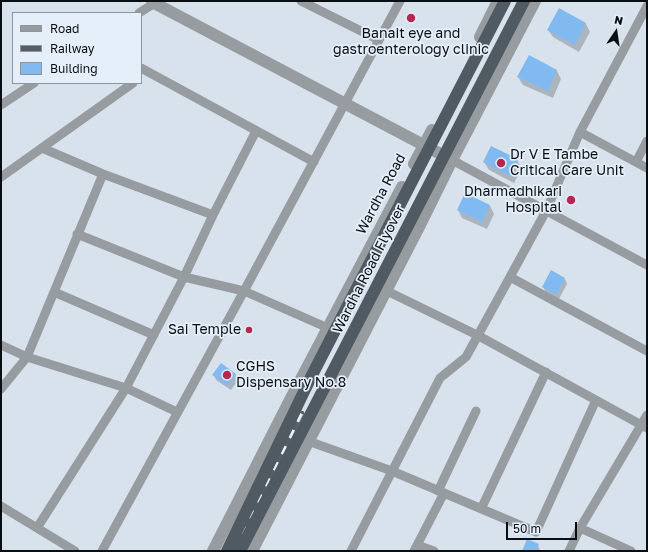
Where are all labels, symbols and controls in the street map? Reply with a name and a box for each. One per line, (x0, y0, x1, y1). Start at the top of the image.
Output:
legend (12, 12, 142, 84)
marker: Banait eye and gastroenterology clinic (405, 12, 417, 24)
north arrow (596, 12, 636, 52)
text: N (613, 13, 624, 27)
text: Road (50, 21, 79, 36)
place label: Banait eye and gastroenterology clinic (333, 26, 489, 58)
text: Railway (50, 41, 95, 56)
text: Building (50, 61, 98, 76)
place label: Dr V E Tambe Critical Care Unit (510, 147, 624, 180)
street label: Wardha Road (353, 151, 409, 237)
marker: Dr V E Tambe Critical Care Unit (495, 157, 507, 169)
place label: Dharmadhikari Hospital (464, 184, 562, 216)
marker: Dharmadhikari Hospital (565, 194, 577, 206)
street label: Wardha Road Flyover (329, 202, 409, 336)
place label: Sai Temple (168, 322, 241, 338)
marker: Sai Temple (244, 325, 254, 335)
place label: CGHS Dispensary No.8 (236, 359, 346, 392)
marker: CGHS Dispensary No.8 (221, 369, 233, 381)
scale bar (508, 514, 579, 540)
text: 50 m (513, 521, 541, 536)

